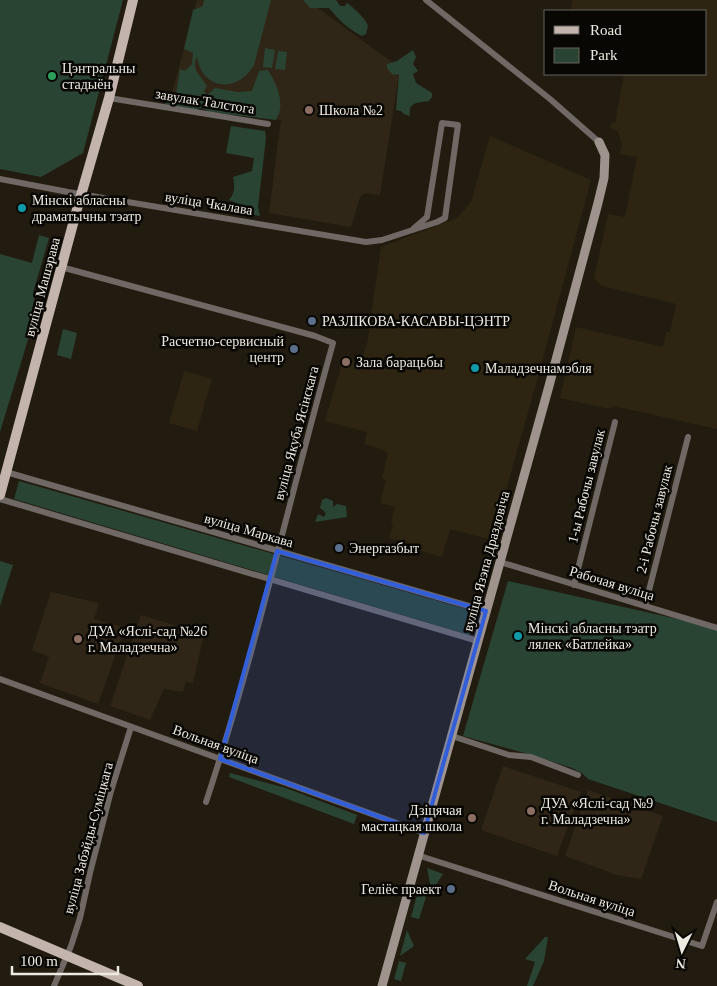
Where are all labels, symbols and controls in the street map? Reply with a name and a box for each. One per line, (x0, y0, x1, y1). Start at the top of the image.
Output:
legend (544, 10, 707, 75)
text: Road (590, 22, 622, 38)
text: Park (590, 47, 618, 63)
place label: Цэнтральны стадыён (62, 61, 136, 92)
marker: Цэнтральны стадыён (46, 70, 58, 82)
street label: завулак Талстога (154, 86, 256, 117)
place label: Школа №2 (319, 103, 383, 118)
marker: Школа №2 (303, 104, 315, 116)
street label: вуліца Чкалава (164, 189, 255, 218)
place label: Мінскі абласны драматычны тэатр (32, 193, 142, 224)
marker: Мінскі абласны драматычны тэатр (16, 202, 28, 214)
street label: вуліца Машэрава (22, 235, 63, 338)
place label: РАЗЛІКОВА-КАСАВЫ-ЦЭНТР (322, 314, 510, 329)
marker: РАЗЛІКОВА-КАСАВЫ-ЦЭНТР (306, 315, 318, 327)
place label: Расчетно-сервисный центр (161, 334, 284, 365)
marker: Расчетно-сервисный центр (288, 343, 300, 355)
place label: Зала барацьбы (356, 355, 444, 370)
marker: Зала барацьбы (340, 356, 352, 368)
place label: Маладзечнамэбля (485, 361, 592, 376)
marker: Маладзечнамэбля (469, 362, 481, 374)
street label: вуліца Якуба Ясінскага (271, 364, 322, 502)
street label: 1-ы Рабочы завулак (565, 428, 608, 544)
street label: 2-і Рабочы завулак (634, 463, 675, 575)
street label: вуліца Язэпа Драздовіча (461, 489, 513, 633)
street label: вуліца Маркава (203, 511, 296, 551)
place label: Энергазбыт (349, 541, 419, 556)
marker: Энергазбыт (333, 542, 345, 554)
street label: Рабочая вуліца (568, 563, 657, 604)
place label: Мінскі абласны тэатр лялек «Батлейка» (528, 621, 657, 652)
place label: ДУА «Яслі-сад №26 г. Маладзечна» (88, 624, 207, 655)
marker: Мінскі абласны тэатр лялек «Батлейка» (512, 630, 524, 642)
marker: ДУА «Яслі-сад №26 г. Маладзечна» (72, 633, 84, 645)
street label: Вольная вуліца (171, 722, 262, 767)
street label: вуліца Забэйды-Суміцкага (61, 760, 116, 916)
place label: ДУА «Яслі-сад №9 г. Маладзечна» (541, 796, 653, 827)
place label: Дзіцячая мастацкая школа (361, 803, 463, 834)
marker: ДУА «Яслі-сад №9 г. Маладзечна» (525, 805, 537, 817)
marker: Дзіцячая мастацкая школа (466, 812, 478, 824)
street label: Вольная вуліца (547, 877, 638, 920)
place label: Геліёс праект (361, 882, 441, 897)
marker: Геліёс праект (445, 883, 457, 895)
north arrow (657, 926, 707, 976)
scale bar (12, 944, 119, 976)
text: 100 m (20, 953, 58, 969)
text: N (675, 956, 687, 971)

